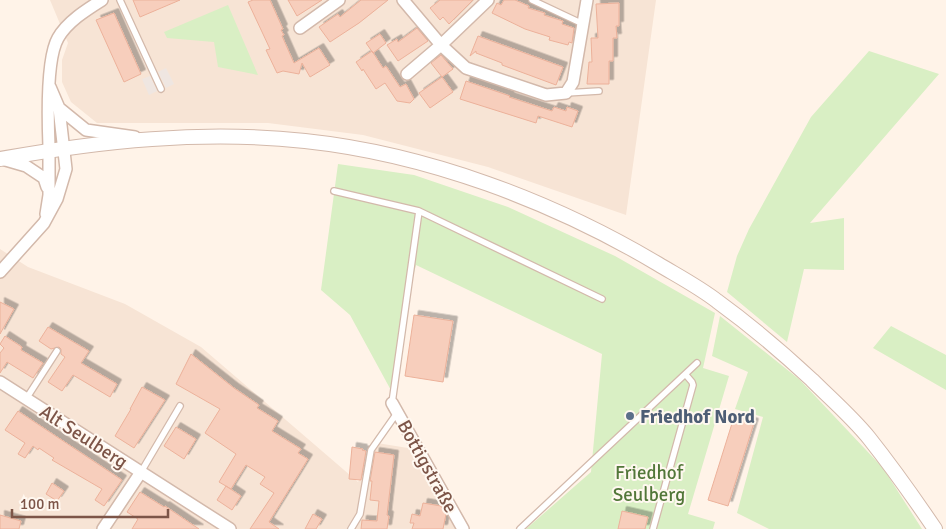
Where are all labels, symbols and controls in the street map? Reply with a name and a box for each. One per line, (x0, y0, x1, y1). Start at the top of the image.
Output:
street label: Alt Seulberg (35, 400, 132, 474)
place label: Friedhof Nord (640, 405, 755, 429)
marker: Friedhof Nord (624, 410, 636, 422)
street label: Bottigstraße (392, 416, 463, 517)
park label: Friedhof Seulberg (613, 461, 685, 507)
scale bar (12, 486, 169, 518)
text: 100 m (20, 495, 60, 513)

